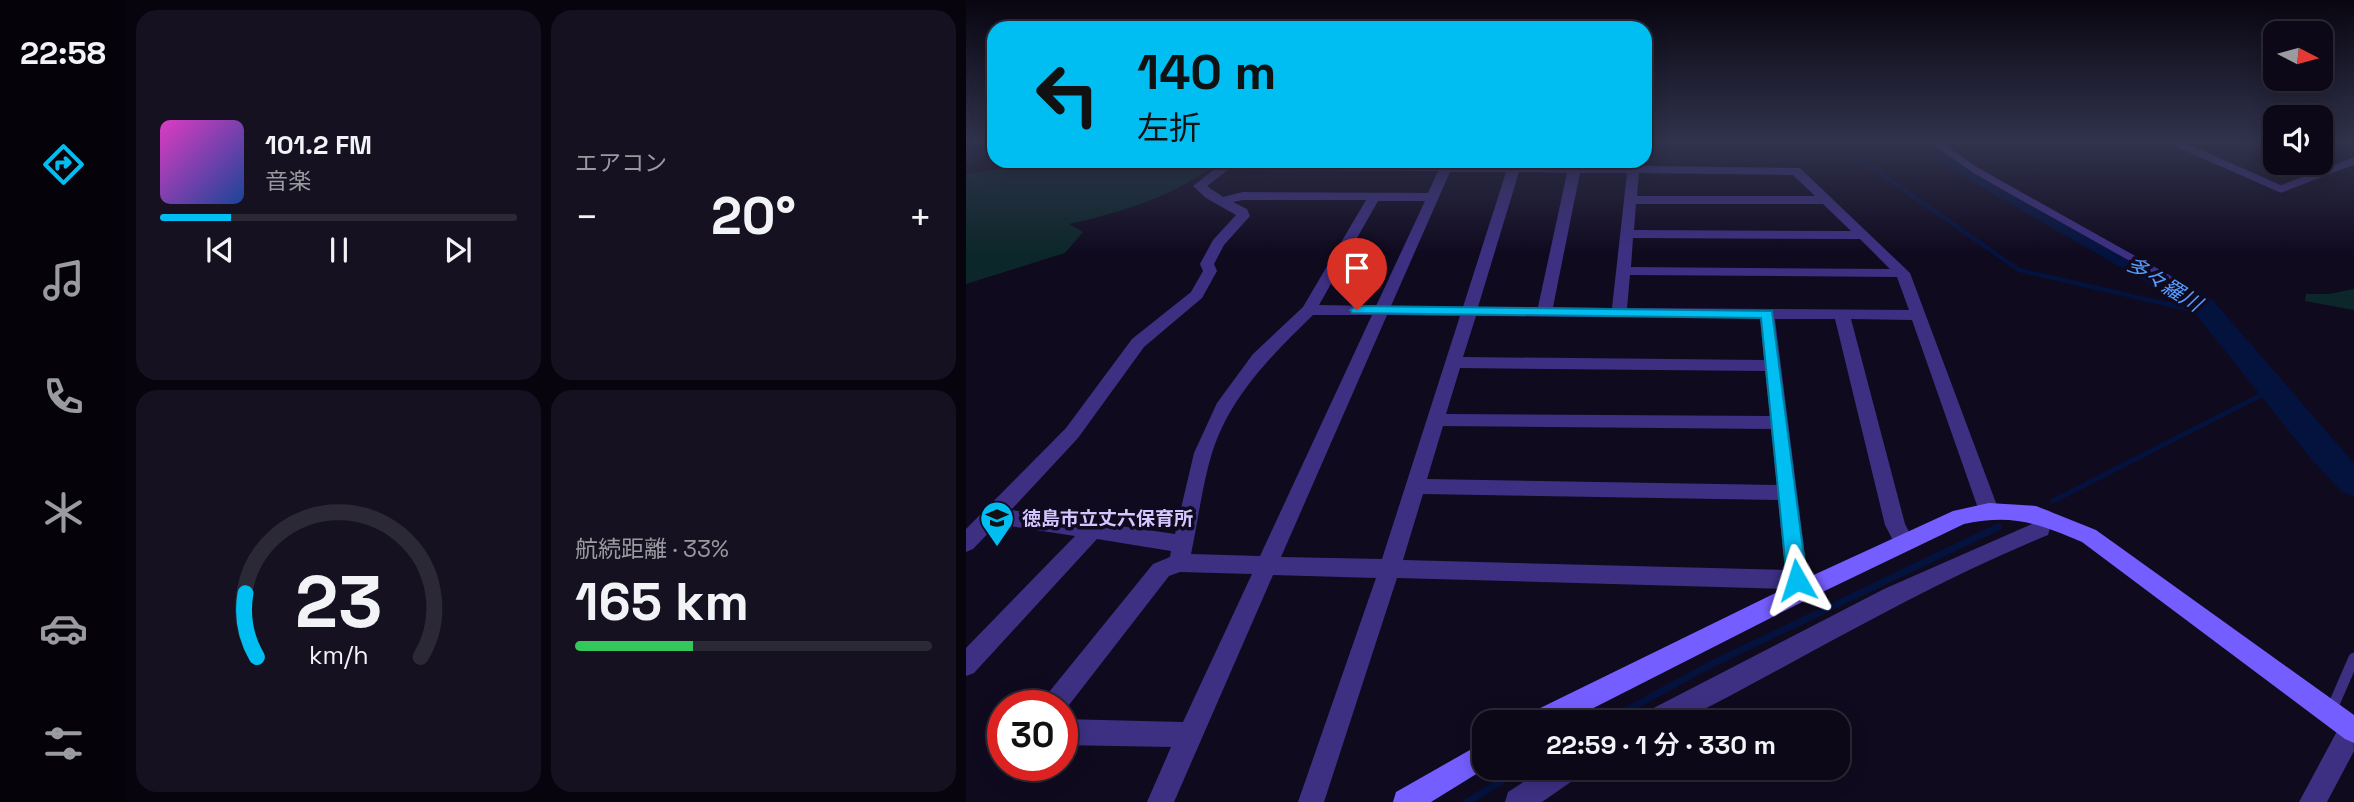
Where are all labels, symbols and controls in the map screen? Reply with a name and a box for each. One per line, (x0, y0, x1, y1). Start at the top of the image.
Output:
north arrow (2263, 21, 2333, 91)
map controls (2263, 21, 2333, 175)
text: 22:58 (20, 33, 106, 73)
text: 140 m (1137, 41, 1276, 103)
icon: left (1022, 49, 1113, 140)
button: sound (2263, 105, 2333, 175)
text: 左折 (1137, 108, 1201, 148)
text: 101.2 FM (265, 128, 372, 162)
icon: directions (39, 140, 88, 189)
text: エアコン (575, 148, 667, 178)
text: 音楽 (265, 166, 311, 196)
text: 20° (711, 183, 796, 249)
text: − (575, 193, 599, 241)
text: + (908, 193, 932, 241)
icon: previous (201, 231, 239, 269)
icon: pause (320, 231, 358, 269)
icon: next (439, 231, 477, 269)
pin (1327, 238, 1387, 310)
icon: arrive (1338, 249, 1376, 287)
water label: 多々羅川 (2121, 250, 2209, 318)
icon: music (39, 256, 88, 305)
icon: phone (39, 372, 88, 421)
icon: climate (39, 488, 88, 537)
school or university icon: 徳島市立丈六保育所 (978, 499, 1016, 548)
place label: 徳島市立丈六保育所 (1022, 506, 1193, 531)
text: 航続距離 · 33% (575, 534, 729, 564)
position arrow (1760, 543, 1834, 617)
text: 23 (295, 555, 382, 648)
text: 165 km (575, 569, 749, 635)
icon: car (39, 604, 88, 653)
text: km/h (309, 639, 368, 671)
speed limit sign: 30 (987, 690, 1078, 781)
icon: filters (39, 719, 88, 768)
text: 22:59 · 1 分 · 330 m (1546, 728, 1776, 762)

